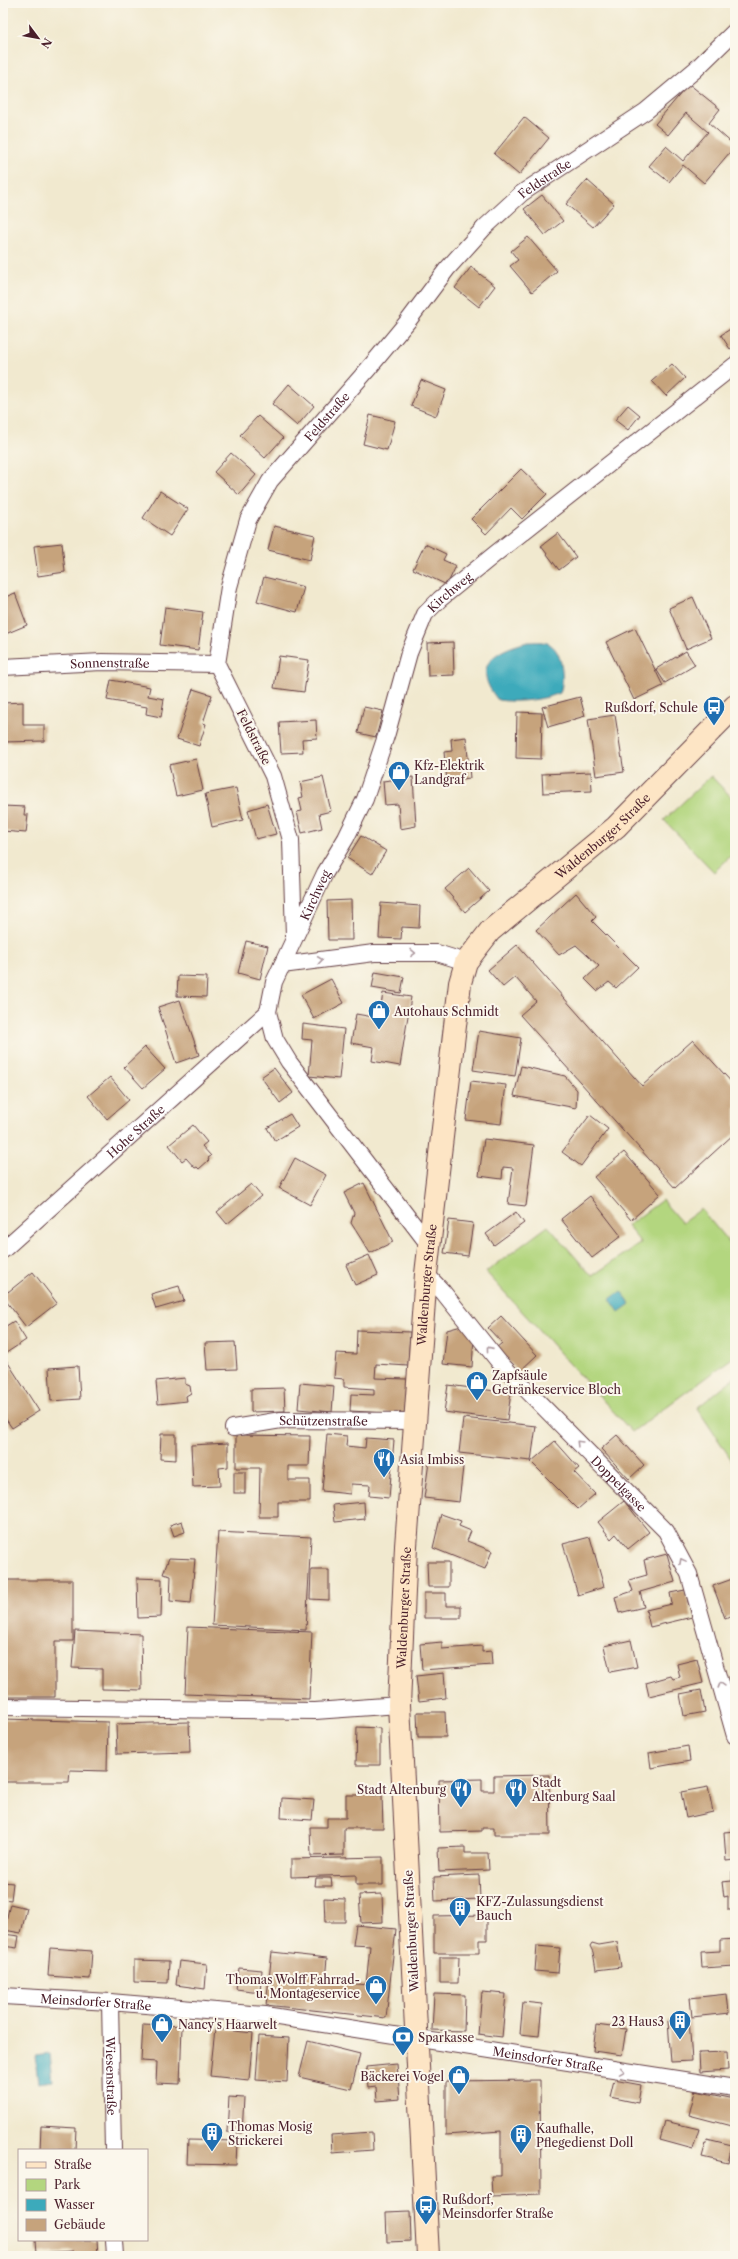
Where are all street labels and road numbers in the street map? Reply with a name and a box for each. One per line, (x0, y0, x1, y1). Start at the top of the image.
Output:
street label: Feldstraße (514, 155, 574, 201)
street label: Feldstraße (301, 388, 352, 444)
street label: Kirchweg (424, 568, 475, 615)
street label: Sonnenstraße (70, 654, 150, 671)
street label: Feldstraße (234, 707, 275, 768)
street label: Waldenburger Straße (551, 789, 653, 883)
street label: Kirchweg (296, 867, 333, 923)
street label: Hohe Straße (103, 1101, 168, 1161)
street label: Waldenburger Straße (413, 1223, 439, 1347)
street label: Schützenstraße (279, 1412, 368, 1428)
street label: Doppelgasse (588, 1452, 650, 1514)
street label: Waldenburger Straße (393, 1546, 413, 1670)
street label: Waldenburger Straße (400, 1869, 422, 1993)
street label: Meinsdorfer Straße (40, 1991, 152, 2013)
street label: Wiesenstraße (103, 2035, 120, 2116)
street label: Meinsdorfer Straße (492, 2043, 604, 2075)

